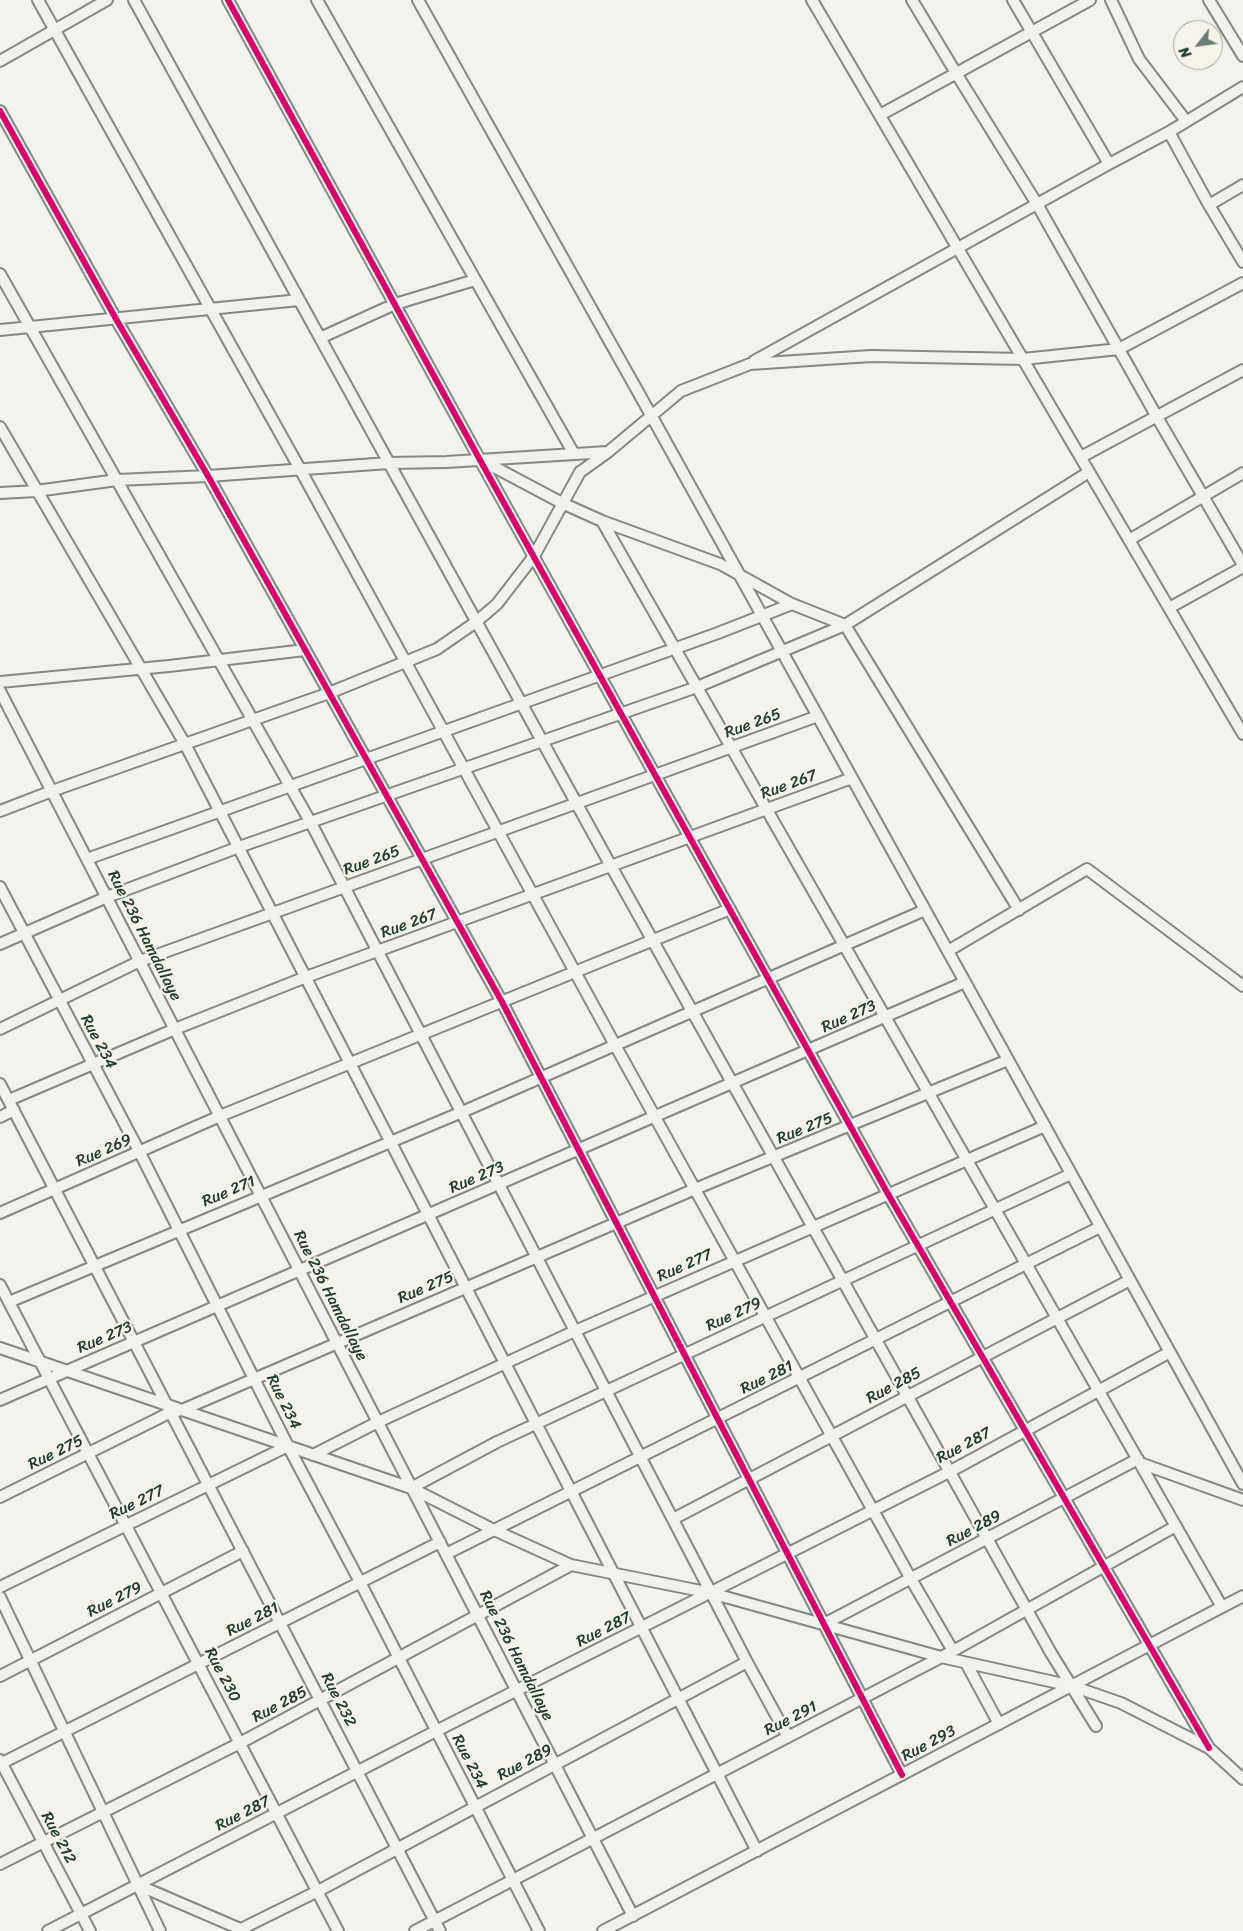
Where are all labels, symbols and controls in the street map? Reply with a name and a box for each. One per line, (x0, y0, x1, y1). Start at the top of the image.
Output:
north arrow (1173, 20, 1223, 70)
text: N (1172, 42, 1199, 63)
street label: Rue 265 (722, 705, 784, 743)
street label: Rue 267 (758, 766, 820, 804)
street label: Rue 265 (341, 842, 403, 880)
street label: Rue 236 Hamdallaye (103, 868, 185, 1004)
street label: Rue 267 (378, 905, 440, 943)
street label: Rue 273 (819, 996, 879, 1038)
street label: Rue 234 (76, 1012, 120, 1072)
street label: Rue 275 (774, 1109, 836, 1149)
street label: Rue 269 (73, 1130, 135, 1172)
street label: Rue 273 (447, 1158, 507, 1198)
street label: Rue 271 (200, 1172, 258, 1212)
street label: Rue 236 Hamdallaye (289, 1228, 371, 1364)
street label: Rue 277 (655, 1245, 715, 1287)
street label: Rue 275 (395, 1268, 457, 1308)
street label: Rue 279 (703, 1294, 765, 1336)
street label: Rue 273 (75, 1318, 135, 1358)
street label: Rue 281 (737, 1357, 797, 1399)
street label: Rue 285 (863, 1364, 925, 1408)
street label: Rue 234 (262, 1371, 304, 1433)
street label: Rue 287 (934, 1424, 994, 1468)
street label: Rue 275 (25, 1431, 87, 1475)
street label: Rue 277 (107, 1482, 167, 1524)
street label: Rue 289 (943, 1507, 1005, 1551)
street label: Rue 279 (84, 1578, 146, 1622)
street label: Rue 236 Hamdallaye (475, 1588, 557, 1724)
street label: Rue 281 (224, 1599, 282, 1641)
street label: Rue 287 (573, 1608, 635, 1652)
street label: Rue 230 (200, 1645, 244, 1705)
street label: Rue 232 (316, 1670, 360, 1730)
street label: Rue 285 (249, 1683, 311, 1727)
street label: Rue 291 (761, 1698, 821, 1740)
street label: Rue 293 (899, 1722, 959, 1766)
street label: Rue 234 (447, 1731, 491, 1793)
street label: Rue 289 (494, 1741, 556, 1785)
street label: Rue 287 (212, 1792, 274, 1836)
street label: Rue 212 (36, 1809, 80, 1867)

